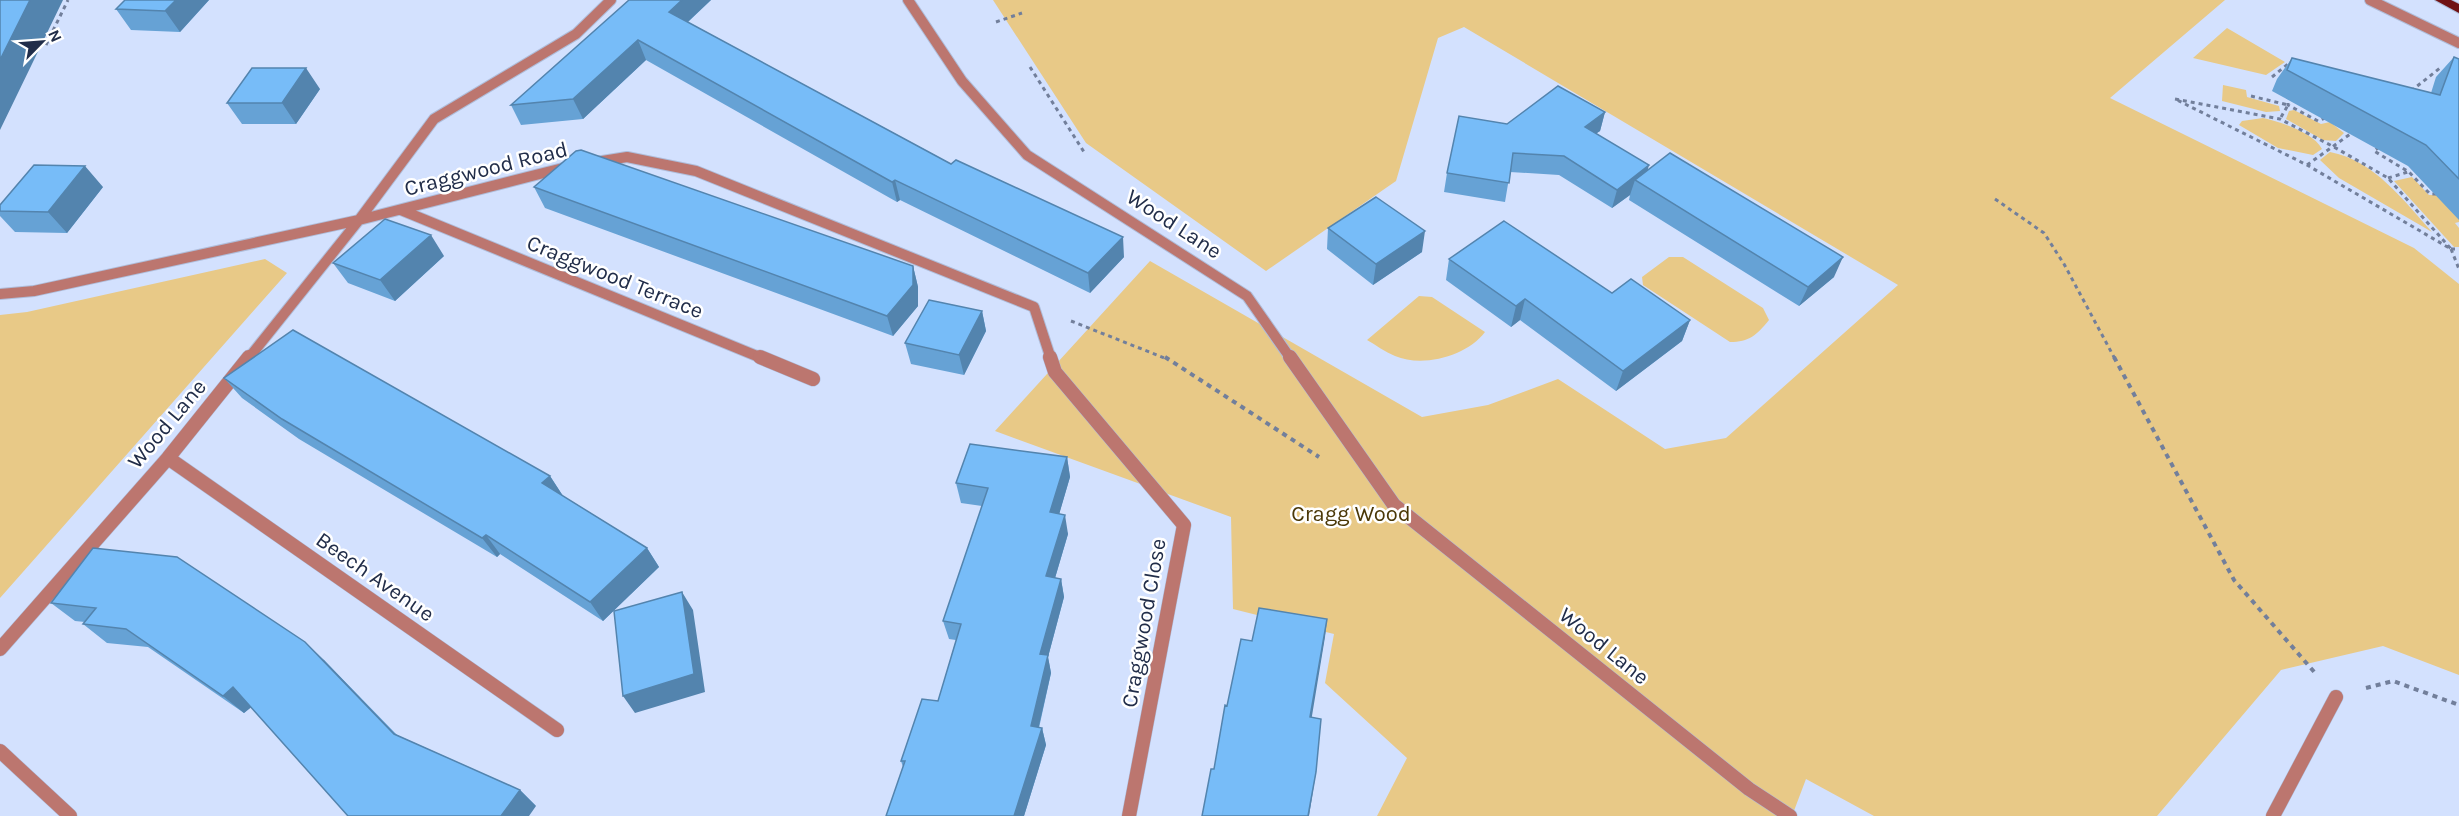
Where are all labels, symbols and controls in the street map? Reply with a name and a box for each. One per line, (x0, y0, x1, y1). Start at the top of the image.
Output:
north arrow (12, 12, 72, 72)
text: N (44, 27, 66, 45)
street label: Craggwood Road (402, 136, 570, 202)
street label: Wood Lane (1122, 184, 1226, 264)
street label: Craggwood Terrace (523, 230, 707, 324)
street label: Wood Lane (122, 374, 212, 474)
park label: Cragg Wood (1291, 501, 1411, 527)
street label: Beech Avenue (311, 527, 439, 627)
street label: Craggwood Close (1116, 536, 1172, 710)
street label: Wood Lane (1554, 602, 1654, 690)

